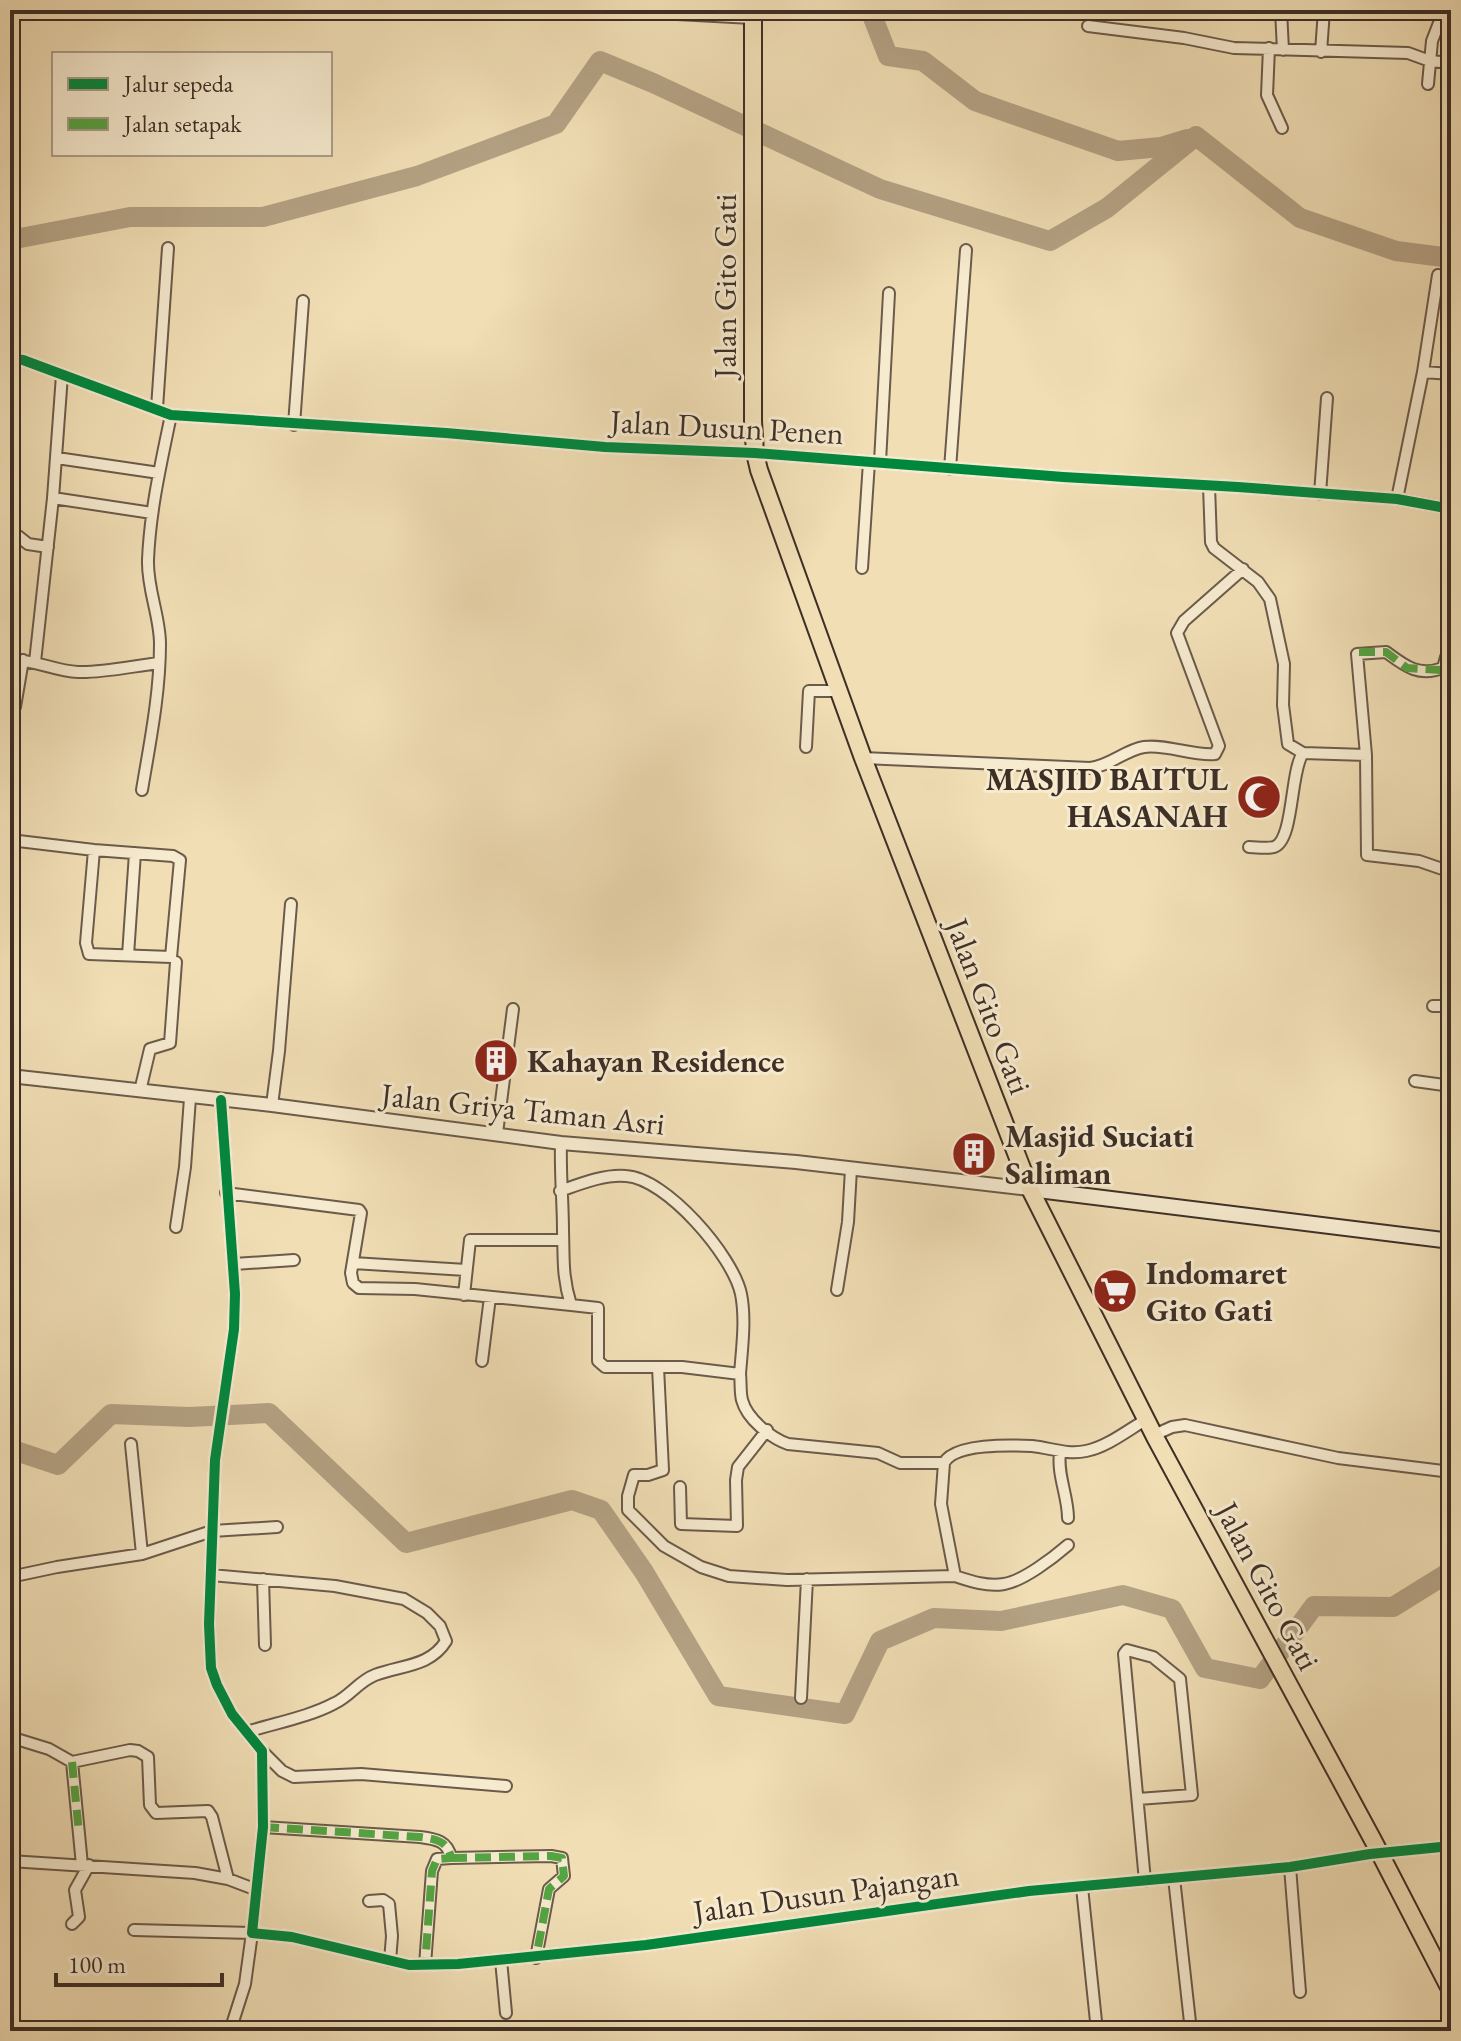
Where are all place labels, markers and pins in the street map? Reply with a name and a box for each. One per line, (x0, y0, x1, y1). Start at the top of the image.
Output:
place label: MASJID BAITUL HASANAH (986, 758, 1228, 837)
mosque icon: MASJID BAITUL HASANAH (1235, 773, 1283, 821)
building icon: Kahayan Residence (472, 1037, 520, 1085)
place label: Kahayan Residence (527, 1040, 785, 1082)
place label: Masjid Suciati Saliman (1005, 1115, 1195, 1194)
building icon: Masjid Suciati Saliman (950, 1130, 998, 1178)
place label: Indomaret Gito Gati (1146, 1252, 1287, 1331)
supermarket icon: Indomaret Gito Gati (1091, 1267, 1139, 1315)

